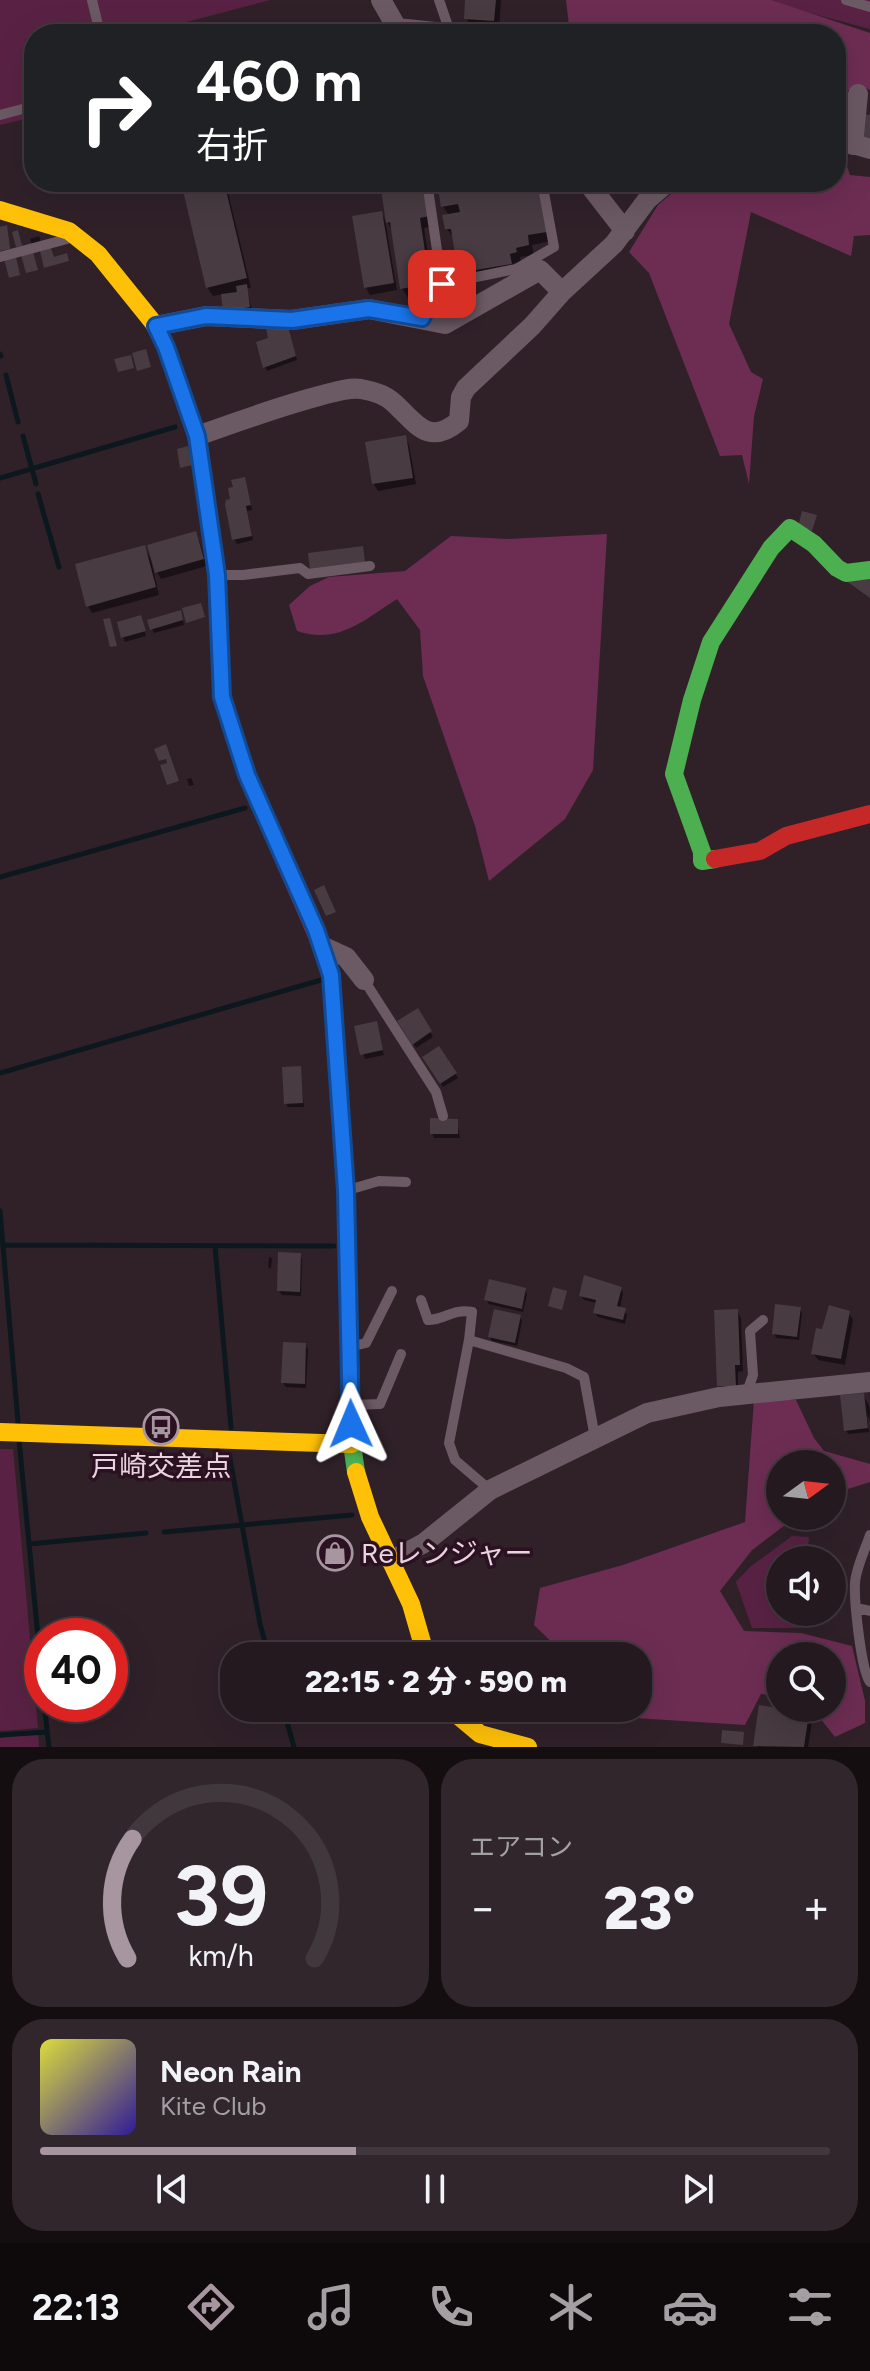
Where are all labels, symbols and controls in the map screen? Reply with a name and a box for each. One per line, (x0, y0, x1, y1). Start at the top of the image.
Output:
text: 460 m (196, 48, 362, 115)
icon: right (64, 56, 168, 160)
text: 右折 (196, 124, 268, 167)
pin (408, 250, 476, 318)
icon: arrive (420, 262, 464, 306)
position arrow (309, 1382, 393, 1466)
bus stop icon: 戸崎交差点 (142, 1408, 180, 1446)
place label: 戸崎交差点 (91, 1449, 231, 1483)
north arrow (766, 1450, 846, 1530)
map controls (766, 1450, 846, 1722)
shop icon: Reレンジャー (316, 1534, 354, 1572)
place label: Reレンジャー (361, 1536, 532, 1570)
button: sound (766, 1546, 846, 1626)
speed limit sign: 40 (24, 1618, 128, 1722)
button: search (766, 1642, 846, 1722)
text: 22:15 · 2 分 · 590 m (305, 1663, 567, 1700)
text: エアコン (469, 1831, 573, 1863)
text: 39 (173, 1846, 268, 1946)
text: 23° (604, 1872, 695, 1944)
text: − (469, 1881, 496, 1934)
text: + (803, 1881, 830, 1934)
text: km/h (188, 1939, 253, 1973)
text: Neon Rain (160, 2053, 302, 2090)
text: Kite Club (160, 2090, 266, 2122)
icon: previous (150, 2167, 194, 2211)
icon: pause (413, 2167, 457, 2211)
icon: next (676, 2167, 720, 2211)
icon: directions (183, 2279, 239, 2335)
icon: music (303, 2279, 359, 2335)
icon: phone (423, 2279, 479, 2335)
icon: climate (543, 2279, 599, 2335)
icon: car (662, 2279, 718, 2335)
icon: filters (782, 2279, 838, 2335)
text: 22:13 (32, 2286, 120, 2329)

